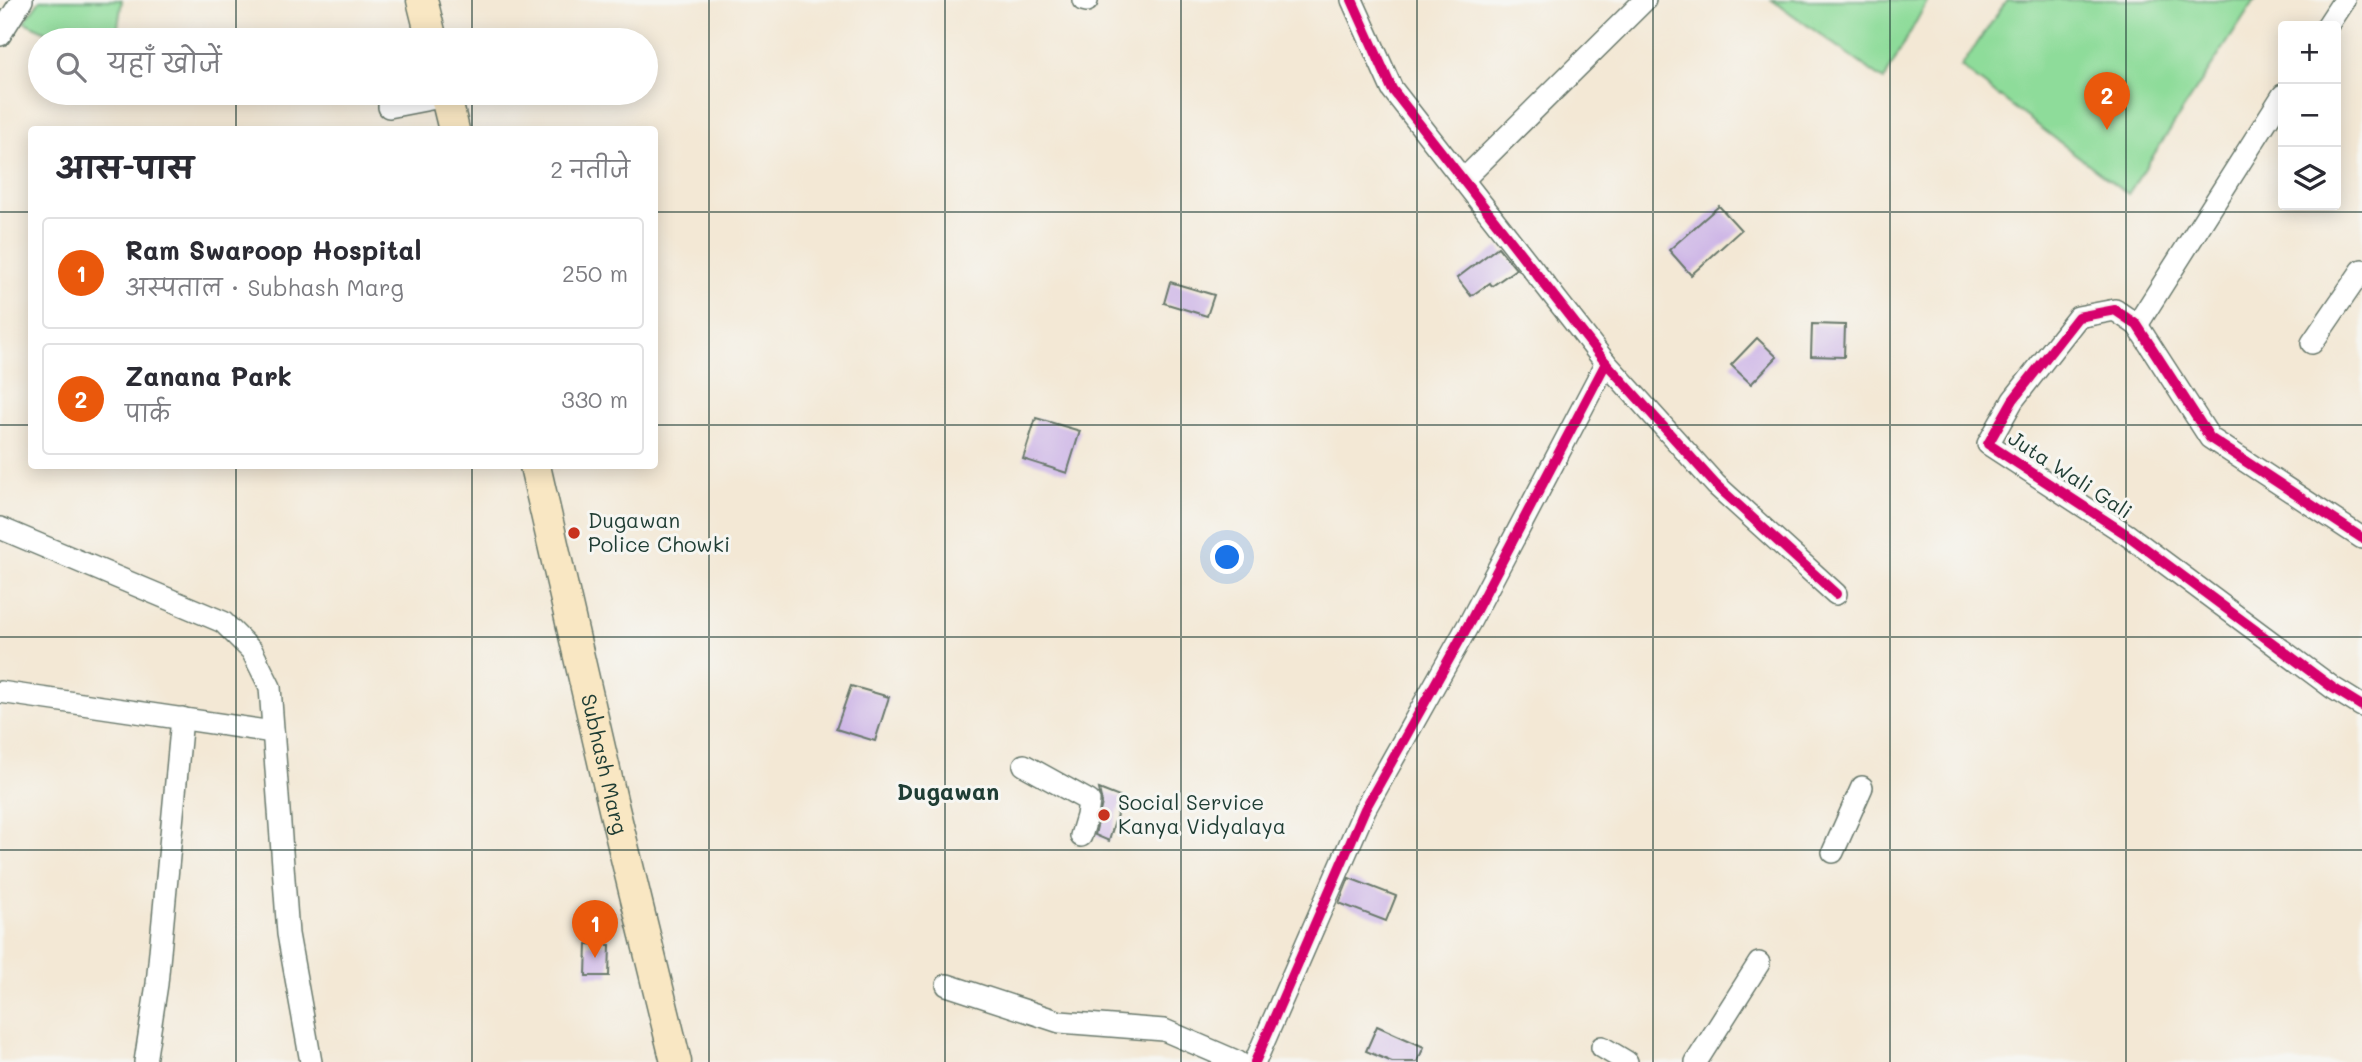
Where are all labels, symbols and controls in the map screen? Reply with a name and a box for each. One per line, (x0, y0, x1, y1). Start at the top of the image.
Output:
map controls (2278, 21, 2341, 210)
button: + (2278, 21, 2341, 84)
search box (28, 28, 658, 105)
text: यहाँ खोजें (108, 46, 221, 80)
icon: search (52, 48, 90, 86)
pin: 2 (2084, 72, 2130, 130)
button: − (2278, 84, 2341, 147)
text: आस-पास (56, 147, 194, 187)
button: layers (2278, 147, 2341, 210)
text: 2 नतीजे (550, 154, 630, 184)
text: Ram Swaroop Hospital (125, 233, 422, 267)
text: 1 (76, 258, 86, 288)
text: 250 m (562, 258, 628, 288)
text: अस्पताल · Subhash Marg (125, 272, 404, 302)
text: Zanana Park (125, 359, 292, 393)
text: 2 (75, 384, 87, 414)
text: 330 m (561, 384, 628, 414)
text: पार्क (125, 398, 170, 428)
street label: Juta Wali Gali (2004, 424, 2138, 524)
place label: Dugawan Police Chowki (588, 506, 730, 557)
marker: Dugawan Police Chowki (566, 525, 582, 541)
your location (1210, 540, 1244, 574)
street label: Subhash Marg (576, 691, 635, 837)
district label: Dugawan (897, 776, 999, 806)
place label: Social Service Kanya Vidyalaya (1118, 788, 1286, 839)
marker: Social Service Kanya Vidyalaya (1096, 807, 1112, 823)
pin: 1 (572, 900, 618, 958)

